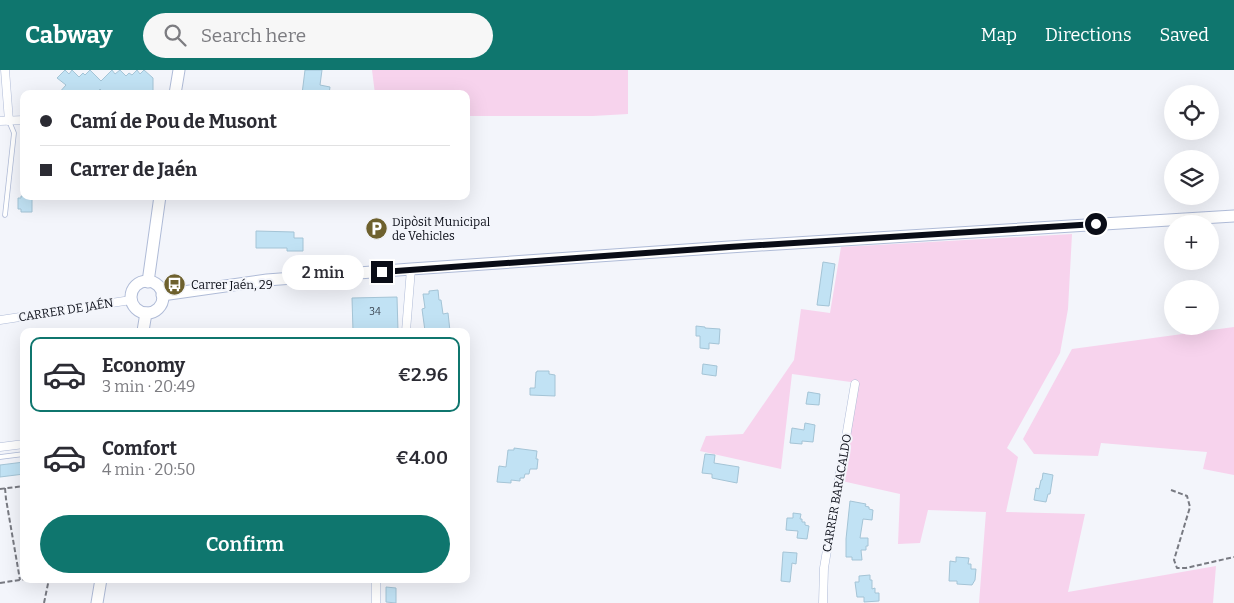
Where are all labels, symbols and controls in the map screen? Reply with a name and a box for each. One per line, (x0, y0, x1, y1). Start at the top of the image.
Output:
search box (143, 13, 493, 58)
text: Cabway (25, 21, 113, 49)
icon: search (161, 21, 189, 49)
text: Search here (201, 24, 306, 47)
text: Map (981, 24, 1017, 46)
text: Directions (1045, 24, 1132, 46)
text: Saved (1160, 24, 1209, 46)
map controls (1164, 85, 1219, 335)
button: locate (1164, 85, 1219, 140)
text: Camí de Pou de Musont (70, 110, 277, 133)
button: layers (1164, 150, 1219, 205)
text: Carrer de Jaén (70, 158, 197, 181)
route start (1085, 213, 1107, 235)
place label: Dipòsit Municipal de Vehicles (392, 215, 491, 243)
button: + (1164, 215, 1219, 270)
parking icon: Dipòsit Municipal de Vehicles (364, 217, 388, 241)
callout: 2 min (282, 254, 364, 290)
route end (371, 261, 393, 283)
text: 2 min (302, 263, 344, 282)
bus stop icon: Carrer Jaén, 29 (163, 273, 187, 297)
place label: Carrer Jaén, 29 (191, 278, 273, 292)
button: − (1164, 280, 1219, 335)
street label: CARRER DE JAÉN (17, 295, 115, 324)
house number: 34 (369, 306, 381, 318)
icon: car (42, 352, 87, 397)
text: Economy (102, 354, 185, 377)
text: €2.96 (398, 363, 448, 386)
text: 3 min · 20:49 (102, 377, 195, 396)
street label: CARRER BARACALDO (820, 433, 854, 553)
icon: car (42, 435, 87, 480)
text: Comfort (102, 437, 177, 460)
text: €4.00 (396, 446, 448, 469)
text: 4 min · 20:50 (102, 460, 196, 479)
button: Confirm (40, 515, 450, 573)

